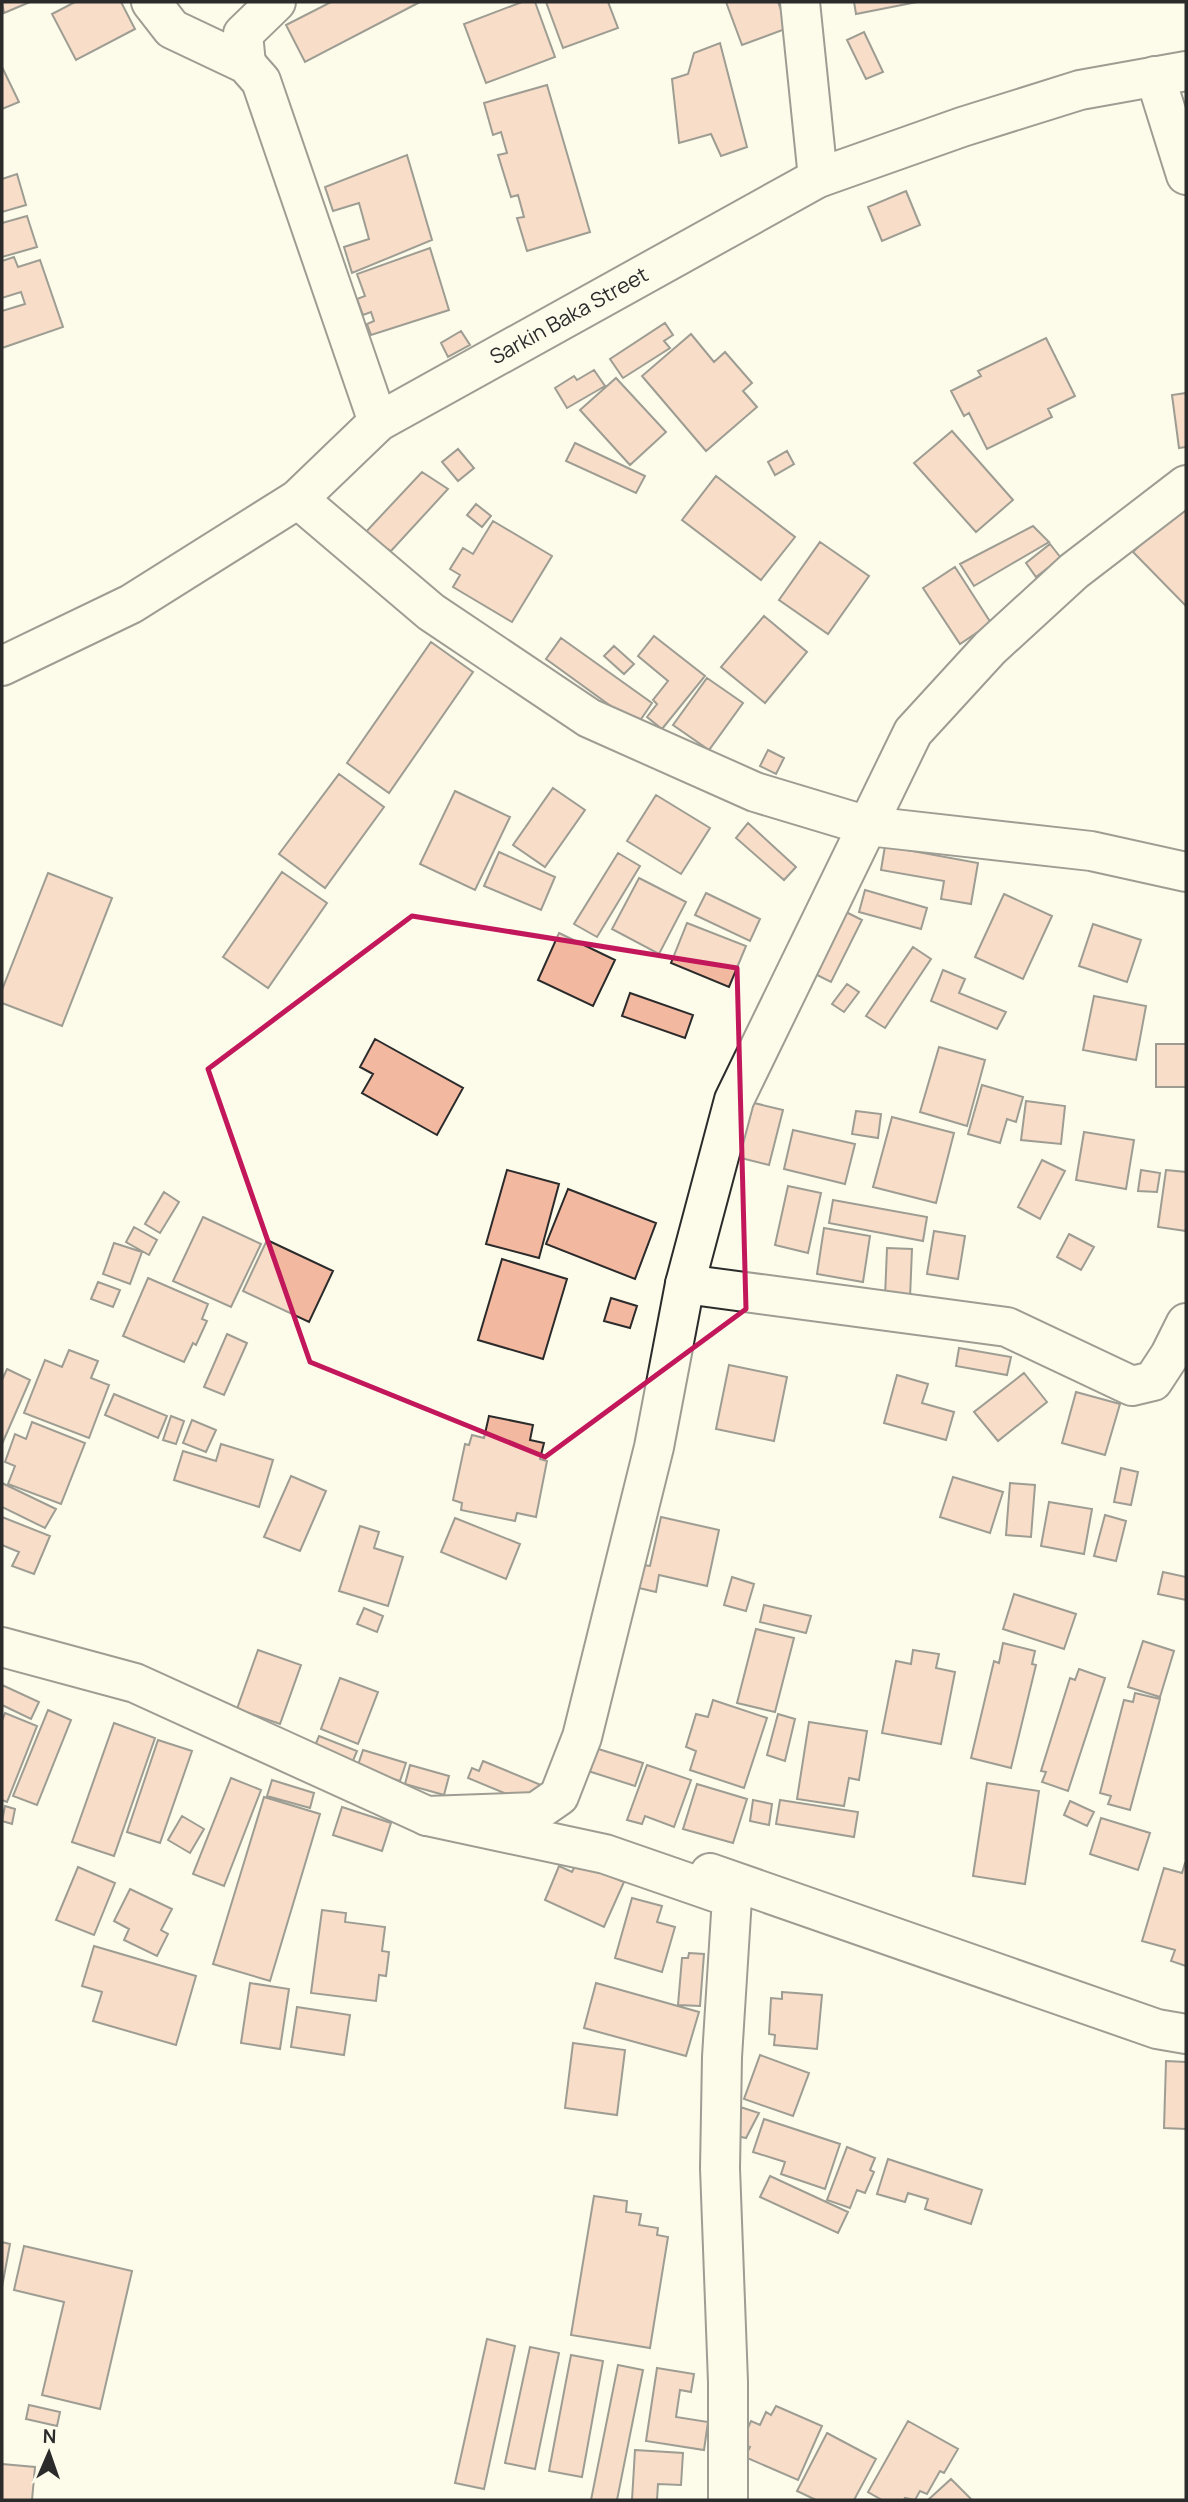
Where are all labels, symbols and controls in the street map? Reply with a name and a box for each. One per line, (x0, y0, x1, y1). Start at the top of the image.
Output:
street label: Sarkin Baka Street (485, 260, 653, 370)
north arrow (14, 2418, 84, 2488)
text: N (42, 2423, 57, 2449)

